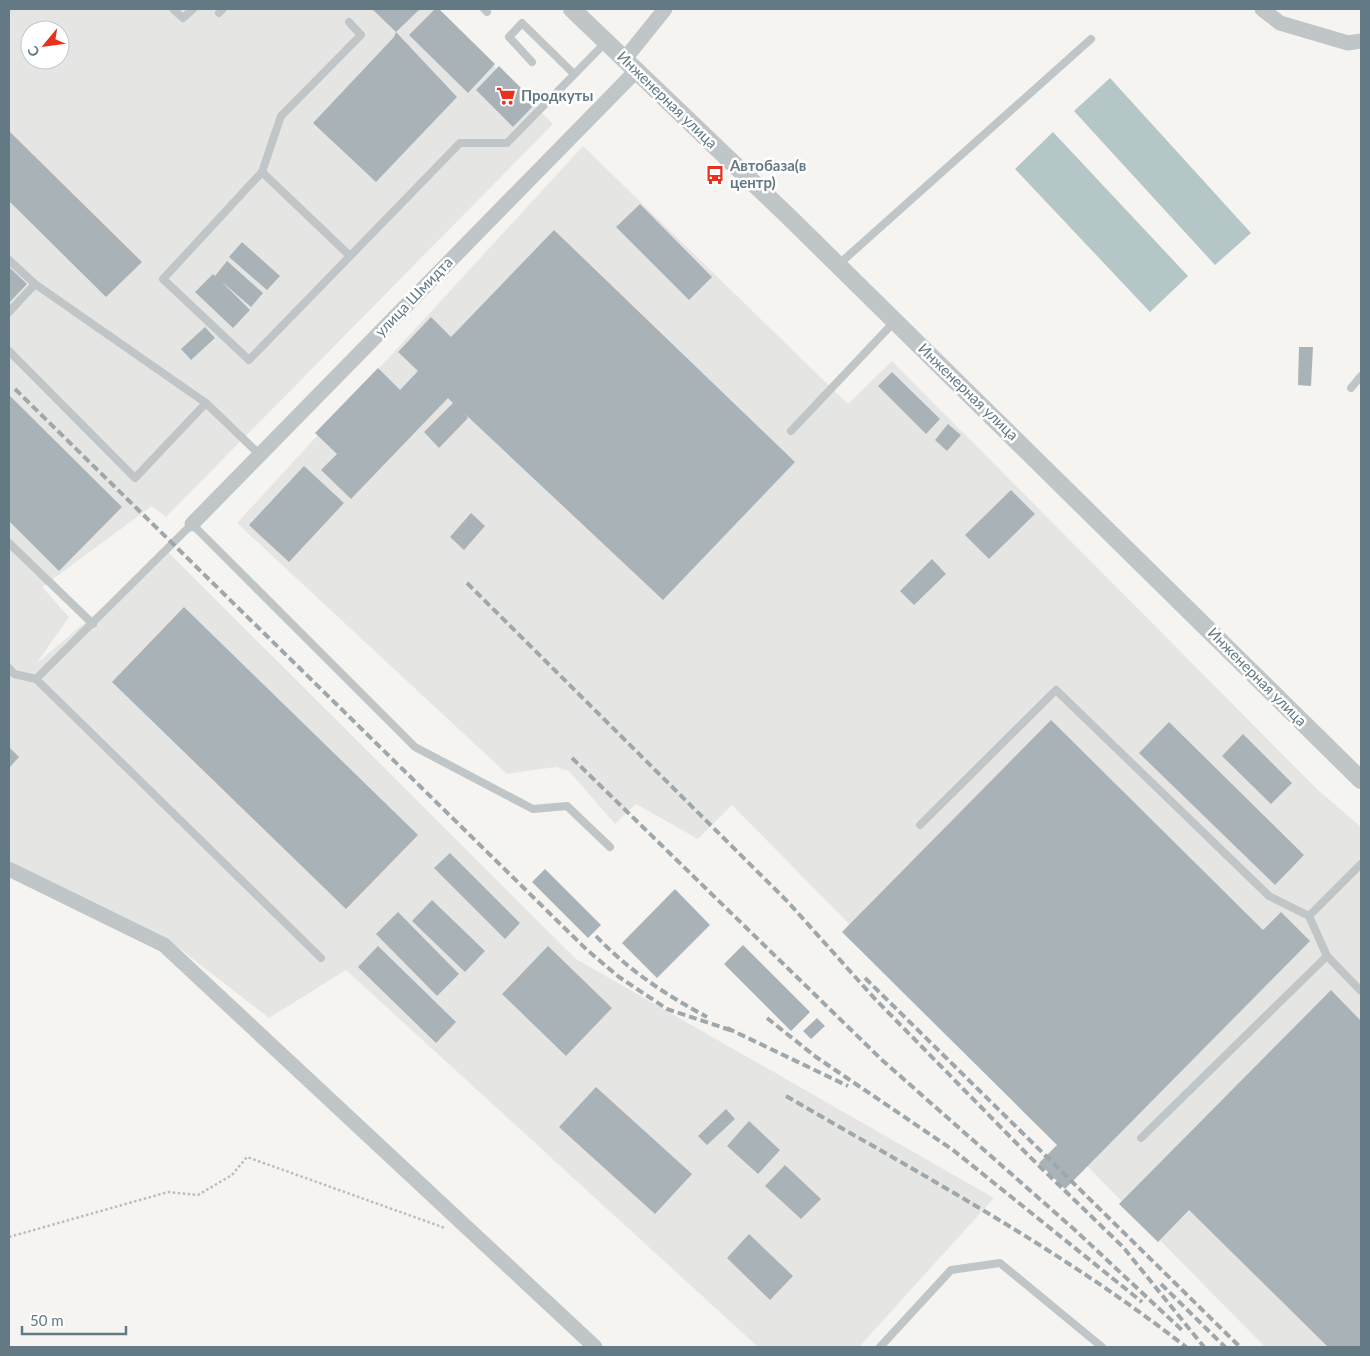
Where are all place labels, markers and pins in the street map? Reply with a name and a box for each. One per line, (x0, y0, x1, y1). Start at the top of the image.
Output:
supermarket icon: Продкуты (495, 85, 517, 107)
place label: Продкуты (521, 86, 593, 104)
place label: Автобаза(в центр) (729, 156, 807, 191)
bus stop icon: Автобаза(в центр) (704, 164, 726, 186)

